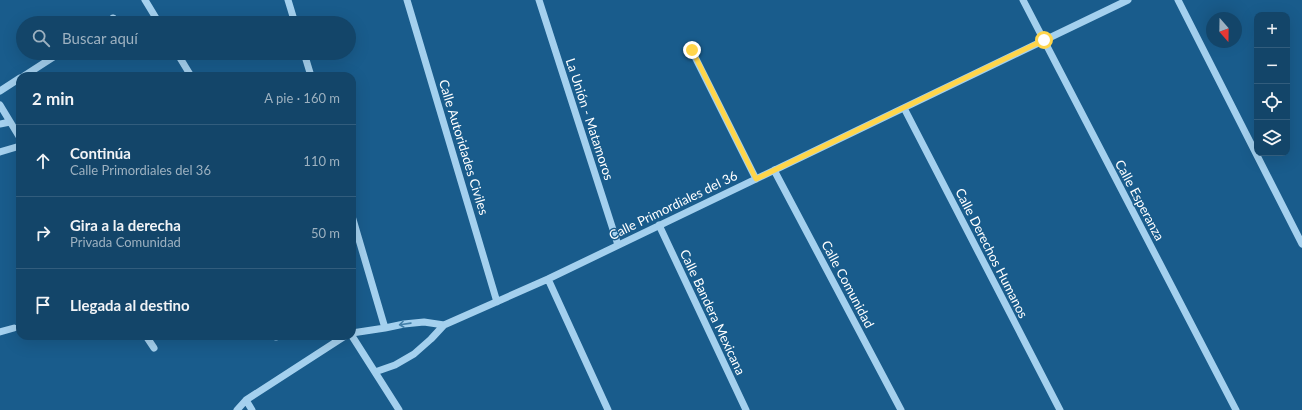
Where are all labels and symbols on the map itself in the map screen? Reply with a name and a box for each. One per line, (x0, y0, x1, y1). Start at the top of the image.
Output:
north arrow (1206, 12, 1242, 48)
route start (1035, 31, 1053, 49)
route end (683, 41, 701, 59)
street label: La Unión - Matamoros (563, 56, 617, 182)
street label: Calle Autoridades Civiles (436, 77, 492, 217)
street label: Calle Esperanza (1112, 157, 1168, 243)
street label: Calle Primordiales del 36 (606, 167, 740, 243)
street label: Calle Derechos Humanos (952, 185, 1032, 321)
street label: Calle Comunidad (818, 238, 878, 330)
street label: Calle Bandera Mexicana (677, 247, 749, 377)
one-way arrow (399, 320, 412, 328)

